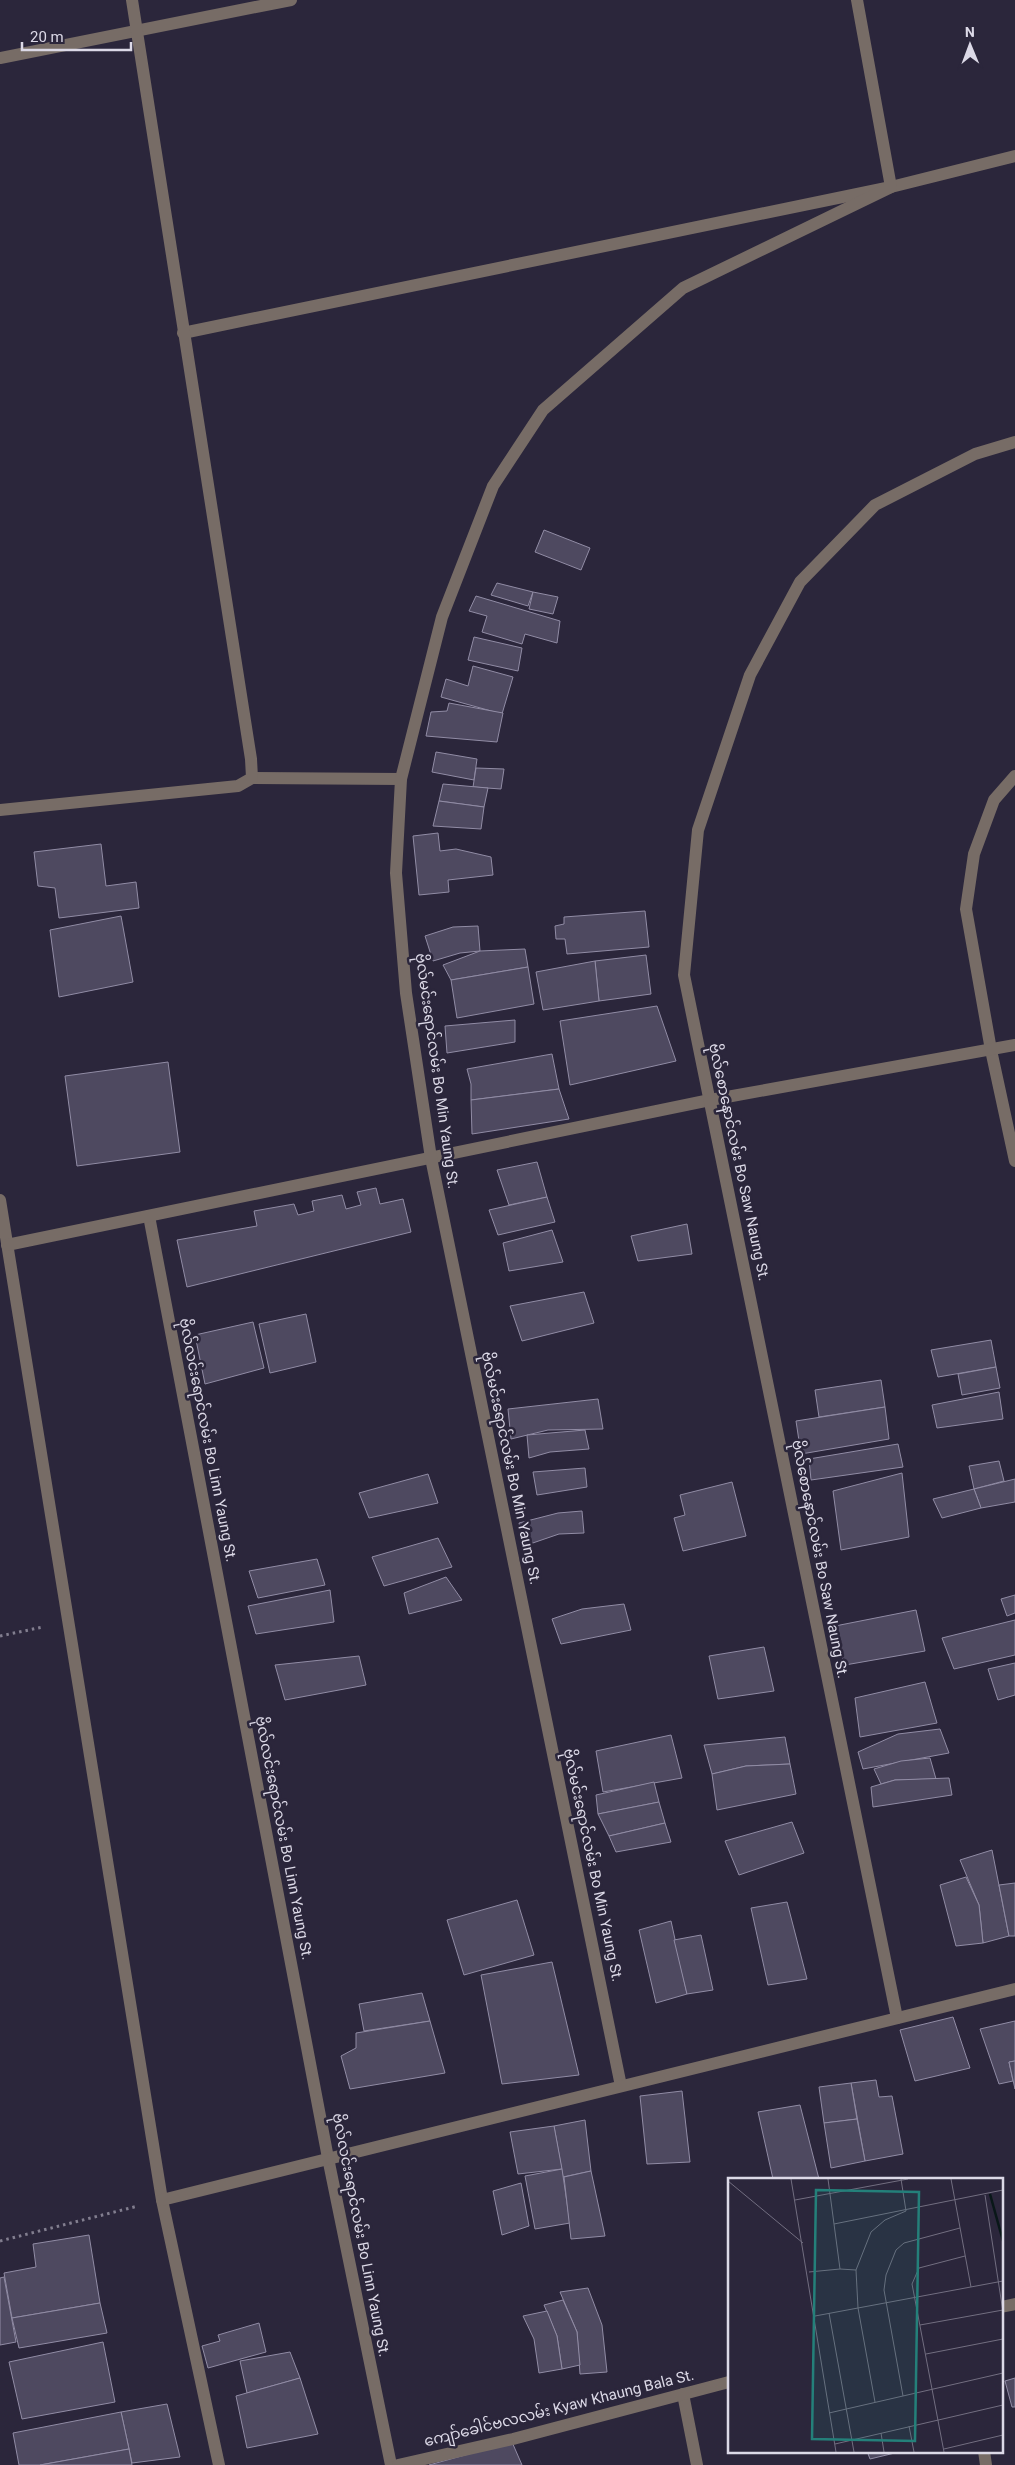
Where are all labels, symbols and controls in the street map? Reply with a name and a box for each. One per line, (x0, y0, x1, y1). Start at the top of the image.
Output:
scale bar (22, 20, 131, 52)
north arrow (945, 20, 995, 70)
text: N (965, 24, 975, 40)
text: 20 m (30, 28, 64, 46)
street label: ဗိုလ်မင်းရောင်လမ်း Bo Min Yaung St. (409, 952, 463, 1190)
street label: ဗိုလ်စောနောင်လမ်း Bo Saw Naung St. (702, 1041, 774, 1283)
street label: ဗိုလ်လင်းရောင်လမ်း Bo Linn Yaung St. (173, 1317, 241, 1564)
street label: ဗိုလ်မင်းရောင်လမ်း Bo Min Yaung St. (475, 1350, 545, 1587)
street label: ဗိုလ်စောနောင်လမ်း Bo Saw Naung St. (785, 1438, 853, 1680)
street label: ဗိုလ်လင်းရောင်လမ်း Bo Linn Yaung St. (249, 1715, 317, 1962)
street label: ဗိုလ်မင်းရောင်လမ်း Bo Min Yaung St. (557, 1747, 627, 1984)
street label: ဗိုလ်လင်းရောင်လမ်း Bo Linn Yaung St. (326, 2112, 394, 2359)
inset map (728, 2178, 1002, 2452)
street label: ကျော်ခေါင်ဗလလမ်း Kyaw Khaung Bala St. (422, 2365, 697, 2453)

